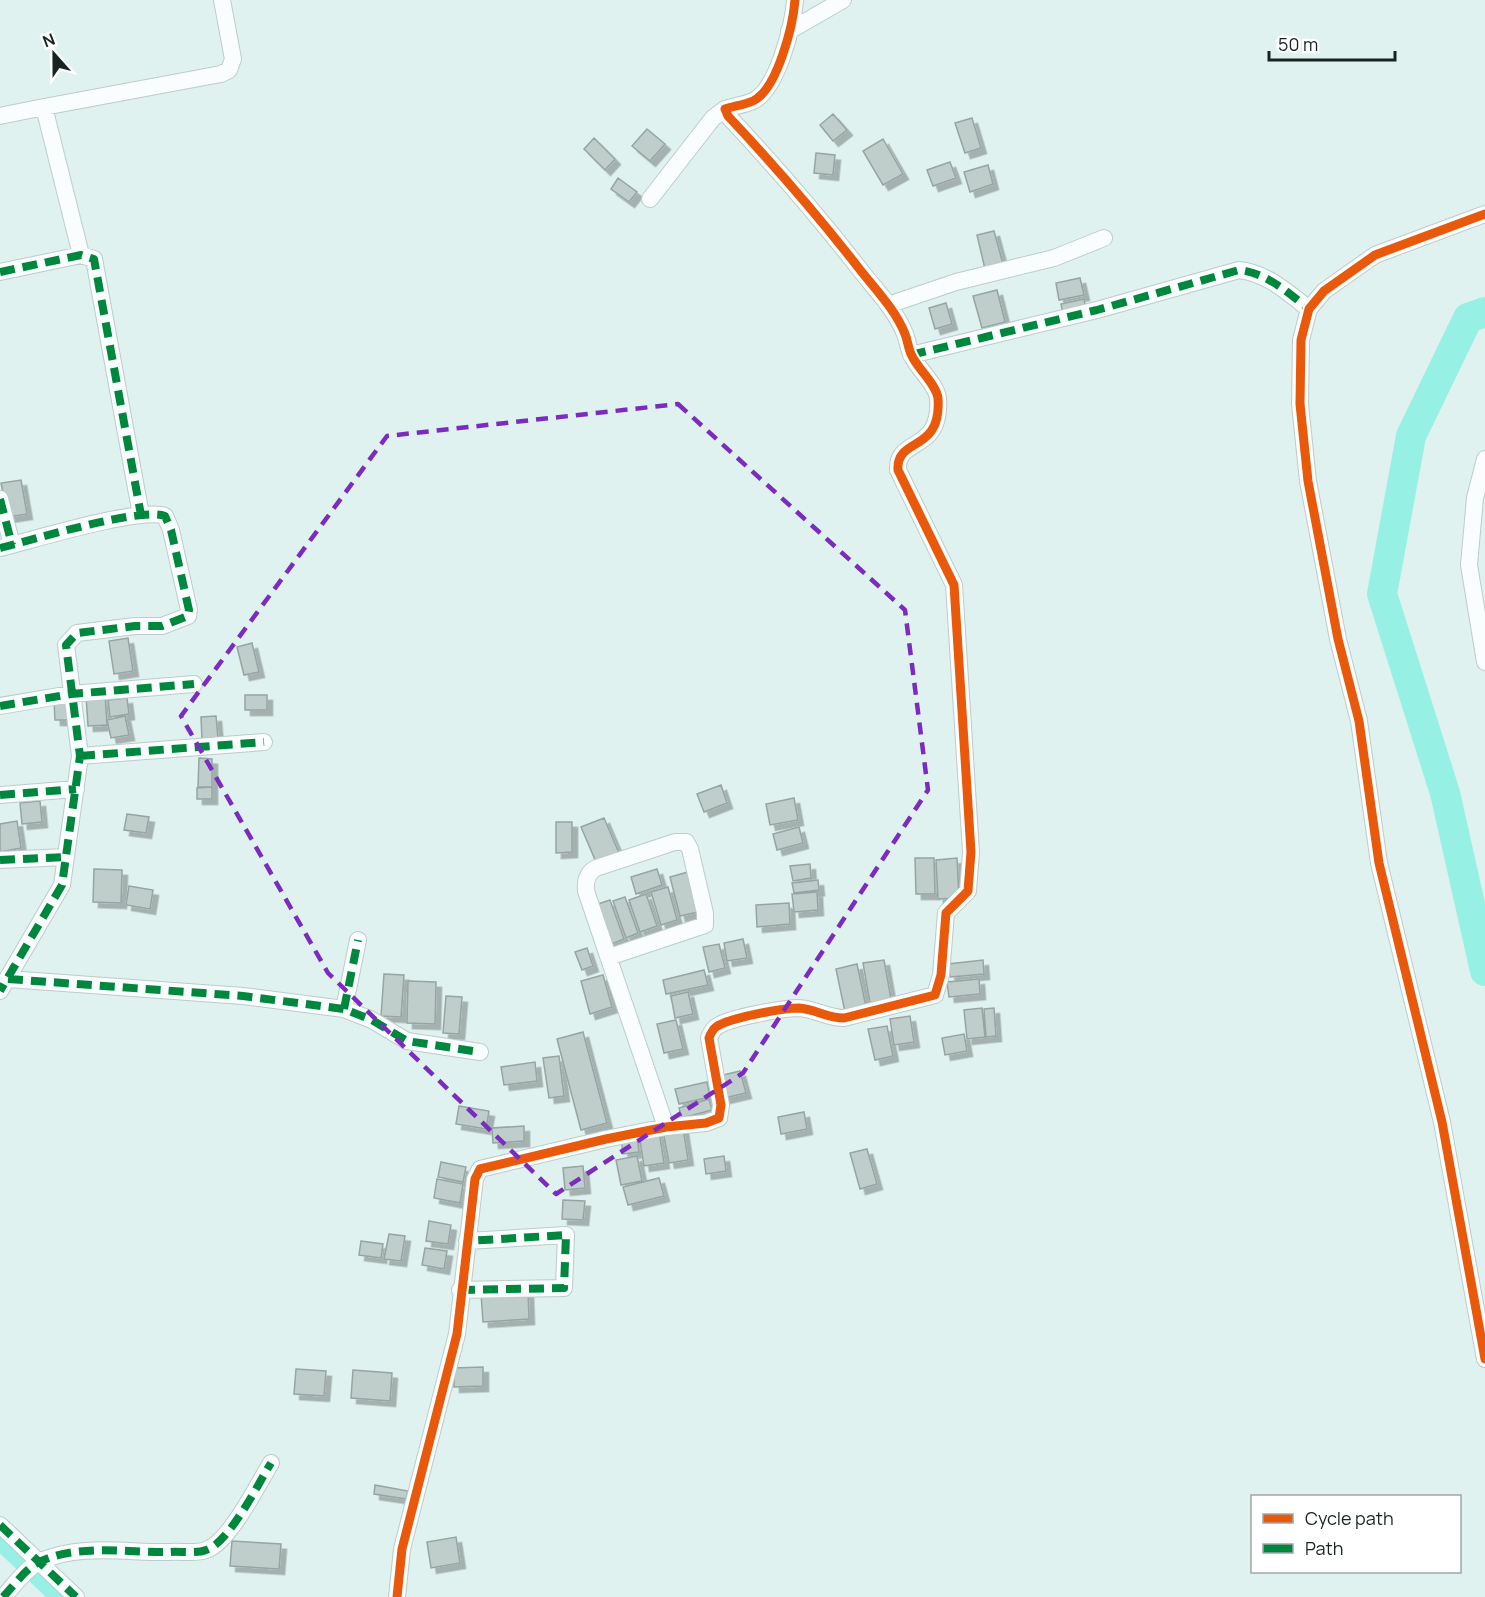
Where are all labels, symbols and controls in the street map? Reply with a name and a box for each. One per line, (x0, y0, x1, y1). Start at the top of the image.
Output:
north arrow (24, 24, 84, 84)
scale bar (1269, 24, 1395, 62)
text: N (39, 28, 58, 52)
text: 50 m (1278, 32, 1318, 56)
legend (1251, 1495, 1461, 1573)
text: Cycle path (1305, 1506, 1394, 1530)
text: Path (1305, 1536, 1343, 1560)

